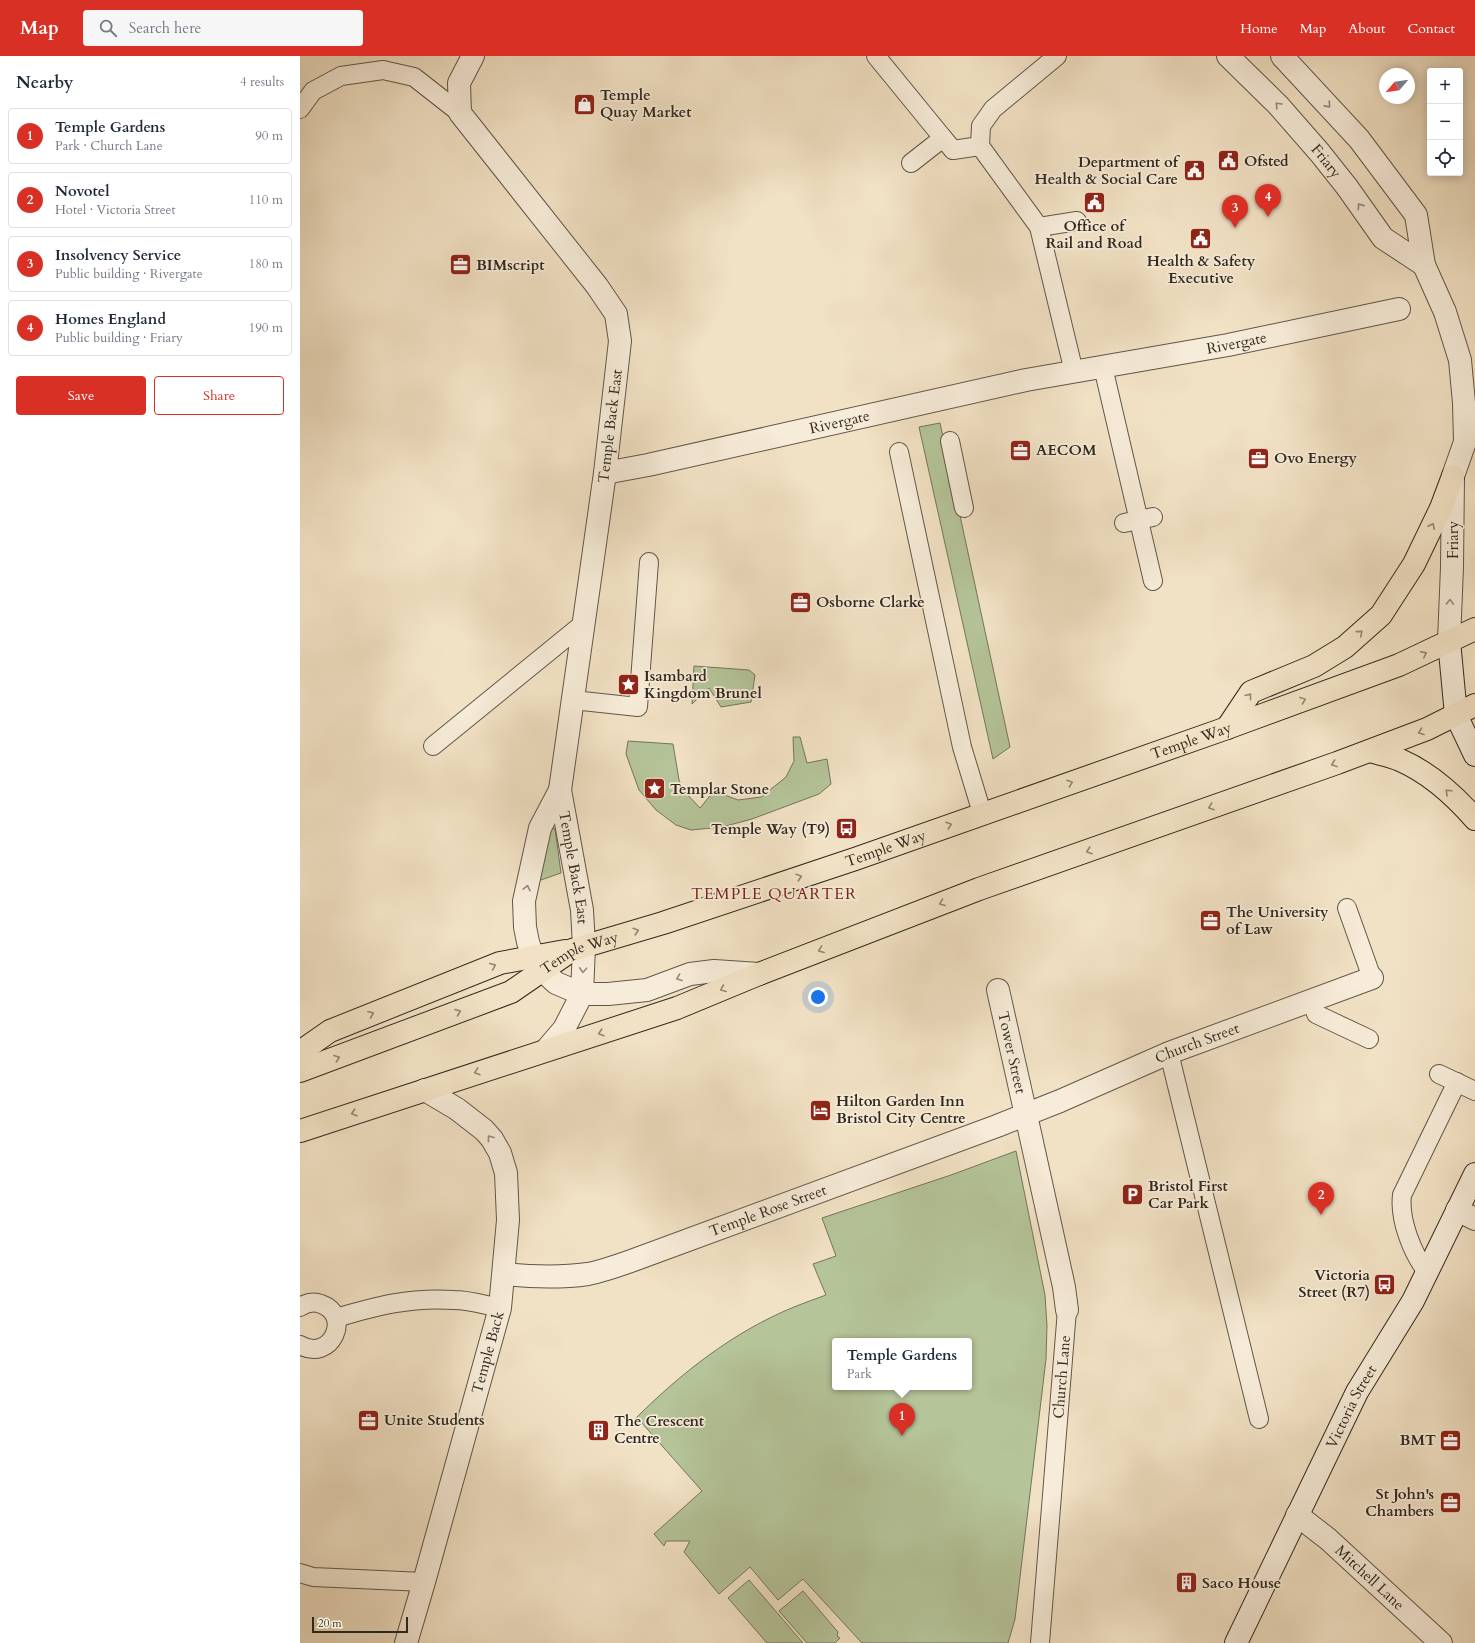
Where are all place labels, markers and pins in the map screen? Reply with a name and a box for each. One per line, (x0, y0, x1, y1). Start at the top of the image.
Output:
place label: Temple Quay Market (600, 85, 692, 122)
shop icon: Temple Quay Market (572, 91, 598, 117)
public building icon: Ofsted (1215, 148, 1241, 174)
place label: Ofsted (1244, 151, 1289, 171)
place label: Department of Health & Social Care (1034, 152, 1181, 189)
public building icon: Department of Health & Social Care (1181, 158, 1207, 184)
pin: 4 (1255, 184, 1281, 217)
public building icon: Office of Rail and Road (1081, 190, 1107, 216)
pin: 3 (1222, 195, 1248, 228)
place label: Office of Rail and Road (1045, 216, 1143, 253)
public building icon: Health & Safety Executive (1188, 225, 1214, 251)
place label: Health & Safety Executive (1147, 251, 1256, 288)
office icon: BIMscript (448, 252, 474, 278)
place label: BIMscript (476, 255, 545, 275)
office icon: AECOM (1008, 437, 1034, 463)
place label: AECOM (1036, 440, 1097, 460)
office icon: Ovo Energy (1245, 445, 1271, 471)
place label: Ovo Energy (1274, 448, 1357, 468)
office icon: Osborne Clarke (787, 589, 813, 615)
place label: Osborne Clarke (816, 592, 925, 612)
place label: Isambard Kingdom Brunel (644, 666, 762, 703)
place icon: Isambard Kingdom Brunel (616, 672, 642, 698)
place icon: Templar Stone (641, 776, 667, 802)
place label: Templar Stone (670, 779, 769, 799)
bus stop icon: Temple Way (T9) (833, 816, 859, 842)
place label: Temple Way (T9) (711, 819, 830, 839)
place label: The University of Law (1226, 902, 1329, 939)
office icon: The University of Law (1198, 908, 1224, 934)
place label: Hilton Garden Inn Bristol City Centre (836, 1091, 966, 1128)
hotel icon: Hilton Garden Inn Bristol City Centre (808, 1097, 834, 1123)
place label: Bristol First Car Park (1148, 1176, 1229, 1213)
parking icon: Bristol First Car Park (1119, 1182, 1145, 1208)
pin: 2 (1308, 1182, 1334, 1215)
place label: Victoria Street (R7) (1299, 1265, 1371, 1302)
bus stop icon: Victoria Street (R7) (1372, 1271, 1398, 1297)
pin: 1 (889, 1403, 915, 1436)
office icon: Unite Students (356, 1407, 382, 1433)
place label: Unite Students (384, 1410, 485, 1430)
place label: The Crescent Centre (614, 1411, 705, 1448)
building icon: The Crescent Centre (585, 1417, 611, 1443)
office icon: BMT (1438, 1427, 1464, 1453)
place label: BMT (1400, 1430, 1436, 1450)
place label: St John's Chambers (1365, 1484, 1434, 1521)
office icon: St John's Chambers (1437, 1490, 1463, 1516)
building icon: Saco House (1173, 1570, 1199, 1596)
place label: Saco House (1202, 1573, 1281, 1593)

